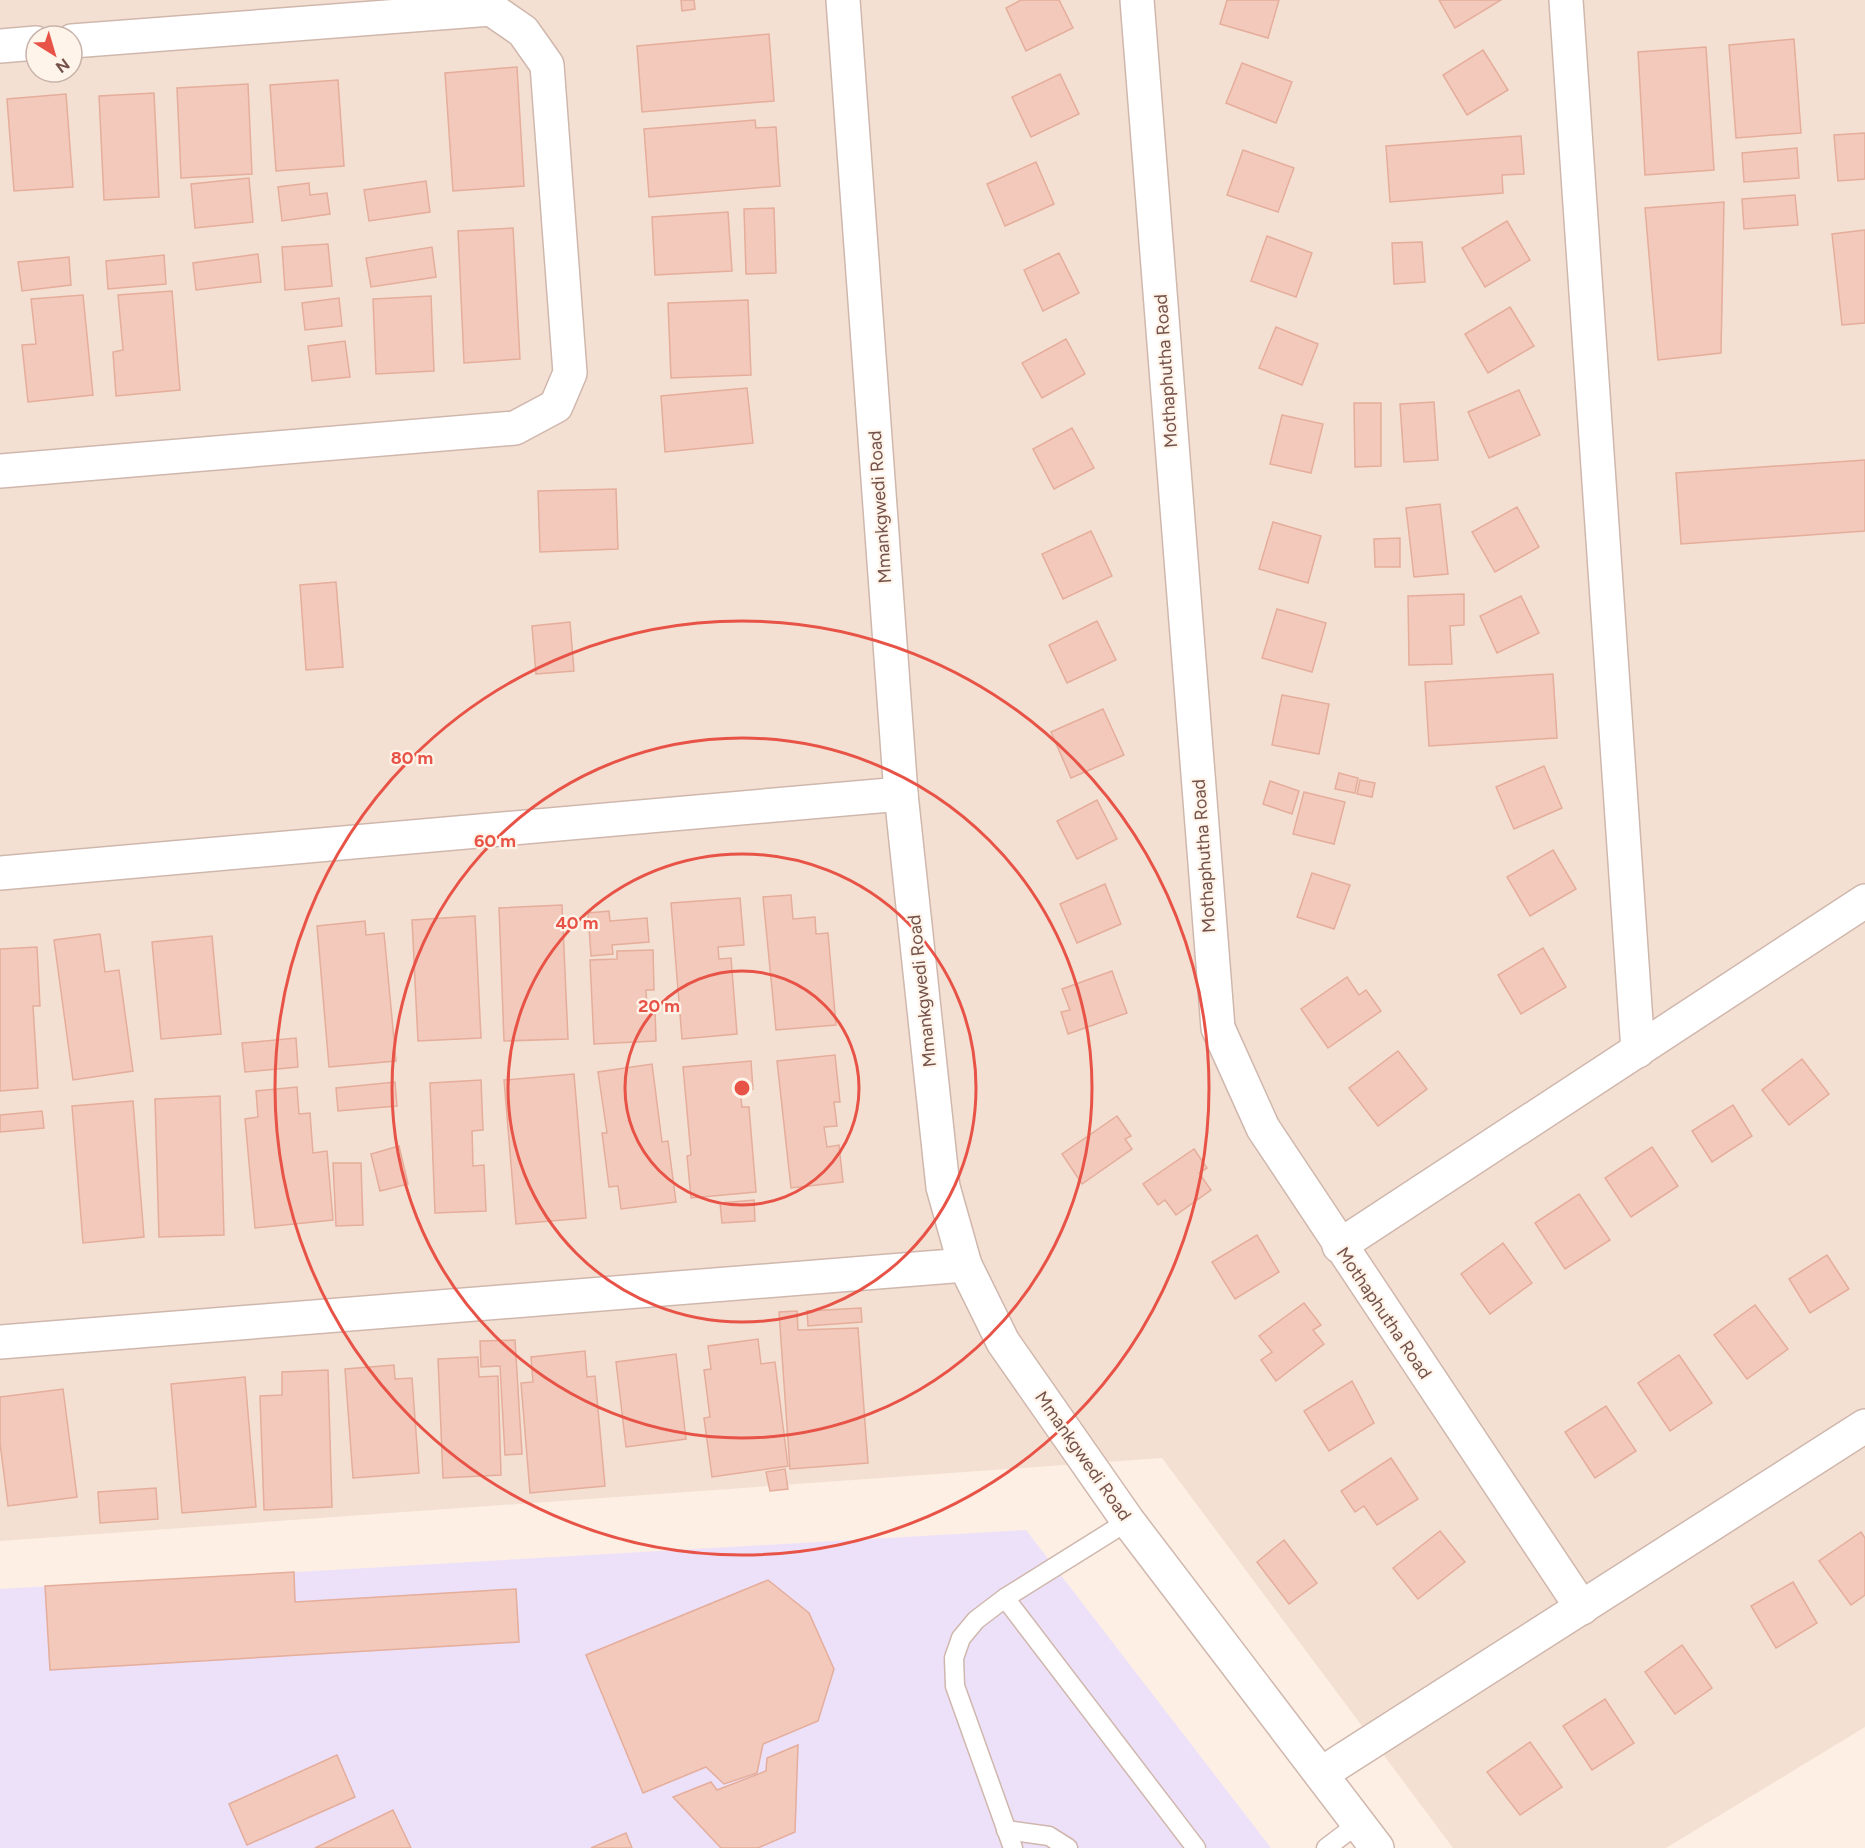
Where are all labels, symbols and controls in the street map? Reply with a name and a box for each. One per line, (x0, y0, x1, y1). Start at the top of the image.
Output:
north arrow (24, 24, 84, 84)
text: N (52, 54, 73, 77)
street label: Mothaphutha Road (1150, 293, 1182, 449)
street label: Mmankgwedi Road (864, 430, 896, 584)
text: 80 m (391, 747, 433, 769)
street label: Mothaphutha Road (1188, 778, 1220, 934)
text: 60 m (474, 830, 516, 852)
text: 40 m (555, 912, 599, 934)
street label: Mmankgwedi Road (903, 914, 941, 1068)
text: 20 m (638, 995, 680, 1017)
centre of rings (732, 1078, 752, 1098)
street label: Mothaphutha Road (1332, 1243, 1436, 1383)
street label: Mmankgwedi Road (1030, 1387, 1136, 1525)

